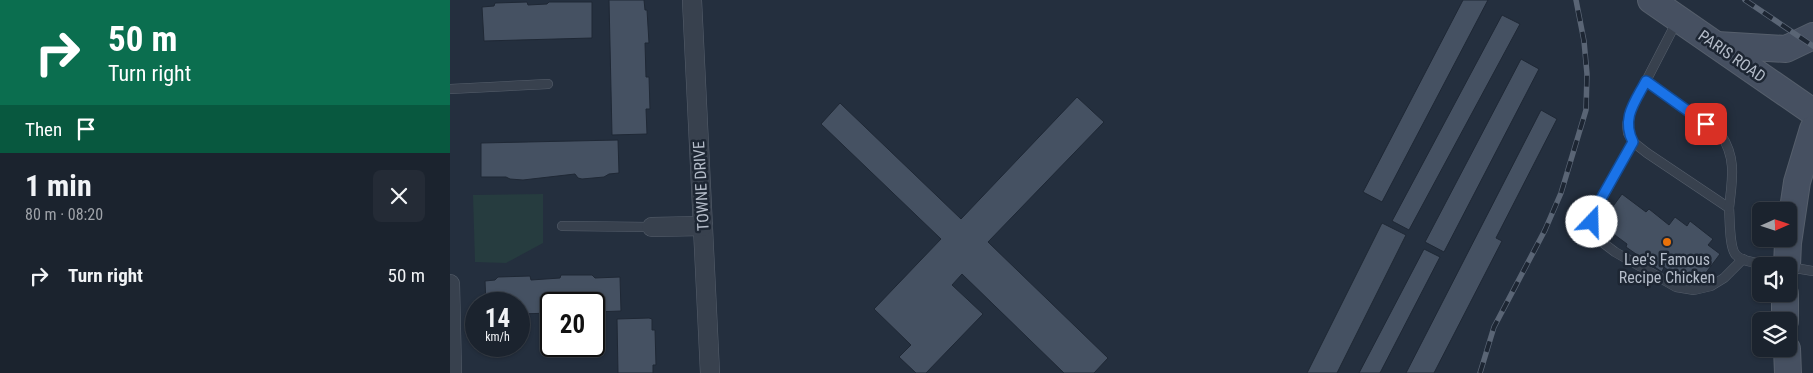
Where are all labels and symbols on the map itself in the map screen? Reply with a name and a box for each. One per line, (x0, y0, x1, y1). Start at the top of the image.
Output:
street label: PARIS ROAD (1695, 26, 1769, 86)
pin (1685, 103, 1727, 145)
street label: TOWNE DRIVE (689, 141, 713, 231)
position arrow (1565, 195, 1617, 247)
north arrow (1752, 202, 1798, 248)
marker: Lee's Famous Recipe Chicken (1661, 236, 1673, 248)
place label: Lee's Famous Recipe Chicken (1619, 250, 1715, 287)
speed limit sign: 20 (540, 292, 605, 357)

